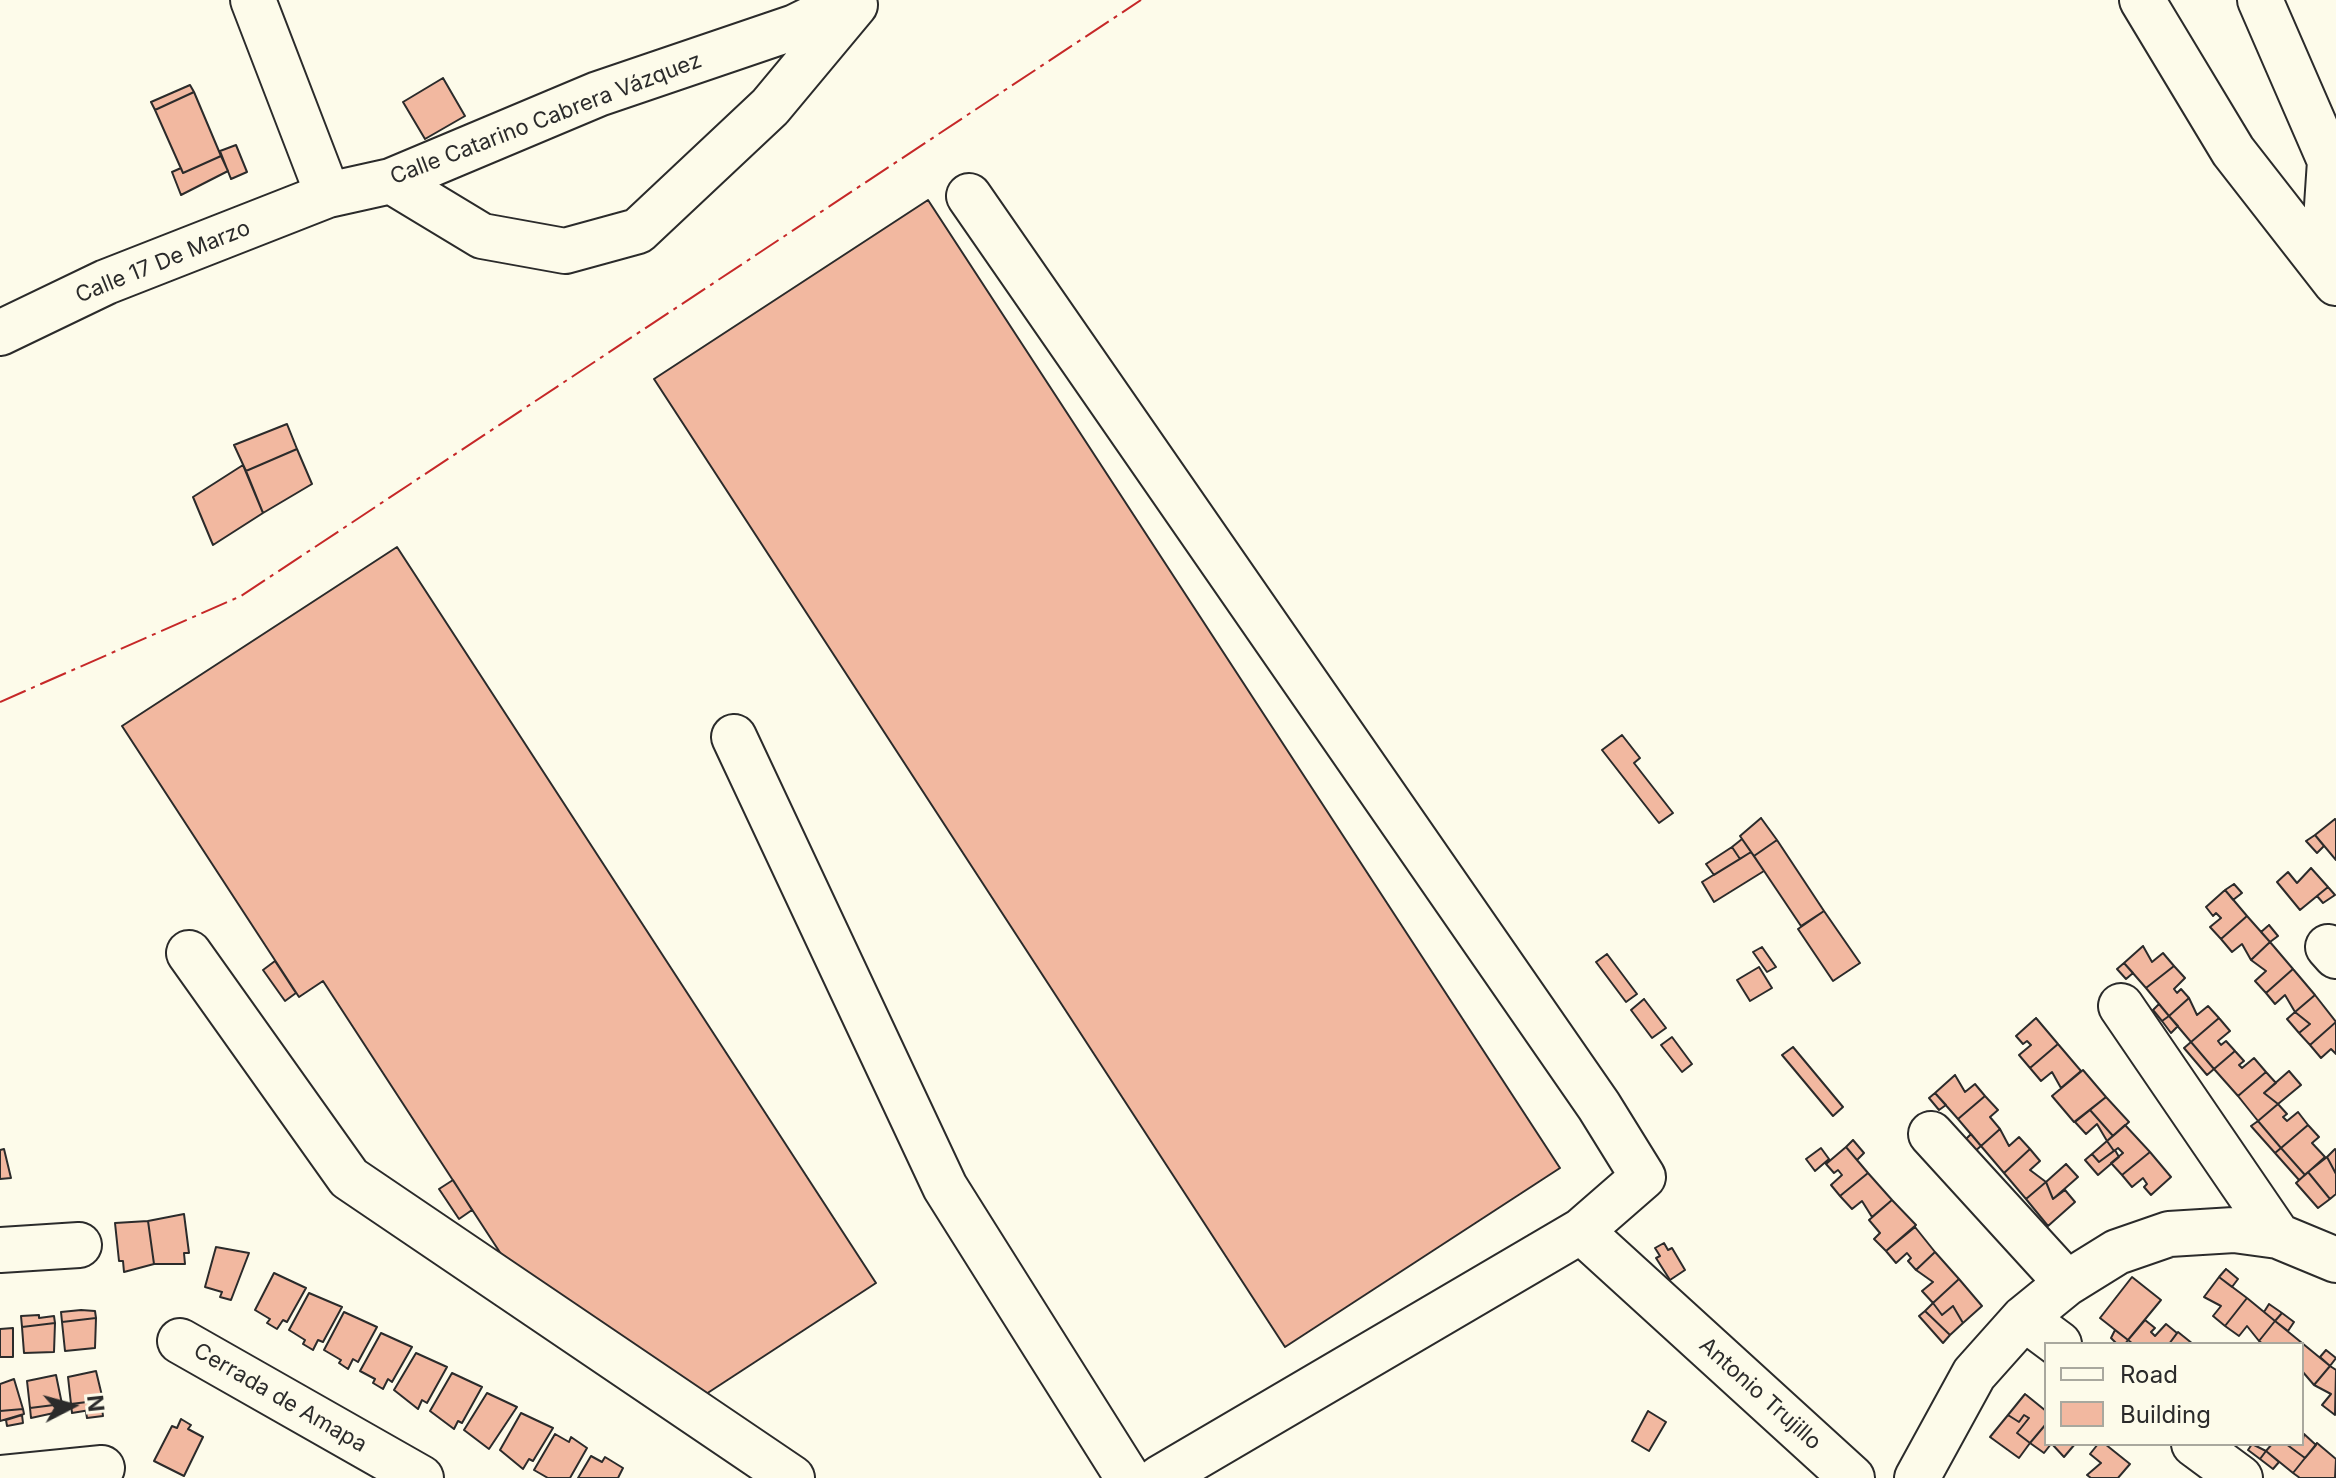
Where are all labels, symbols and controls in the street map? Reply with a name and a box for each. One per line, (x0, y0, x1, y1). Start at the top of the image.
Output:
street label: Calle Catarino Cabrera Vázquez (387, 47, 705, 191)
street label: Calle 17 De Marzo (72, 215, 254, 309)
street label: Antonio Trujillo (1694, 1332, 1826, 1456)
street label: Cerrada de Amapa (189, 1338, 371, 1458)
legend (2044, 1342, 2304, 1446)
text: Road (2120, 1360, 2178, 1389)
north arrow (32, 1366, 112, 1446)
text: N (82, 1394, 110, 1413)
text: Building (2120, 1400, 2211, 1429)

